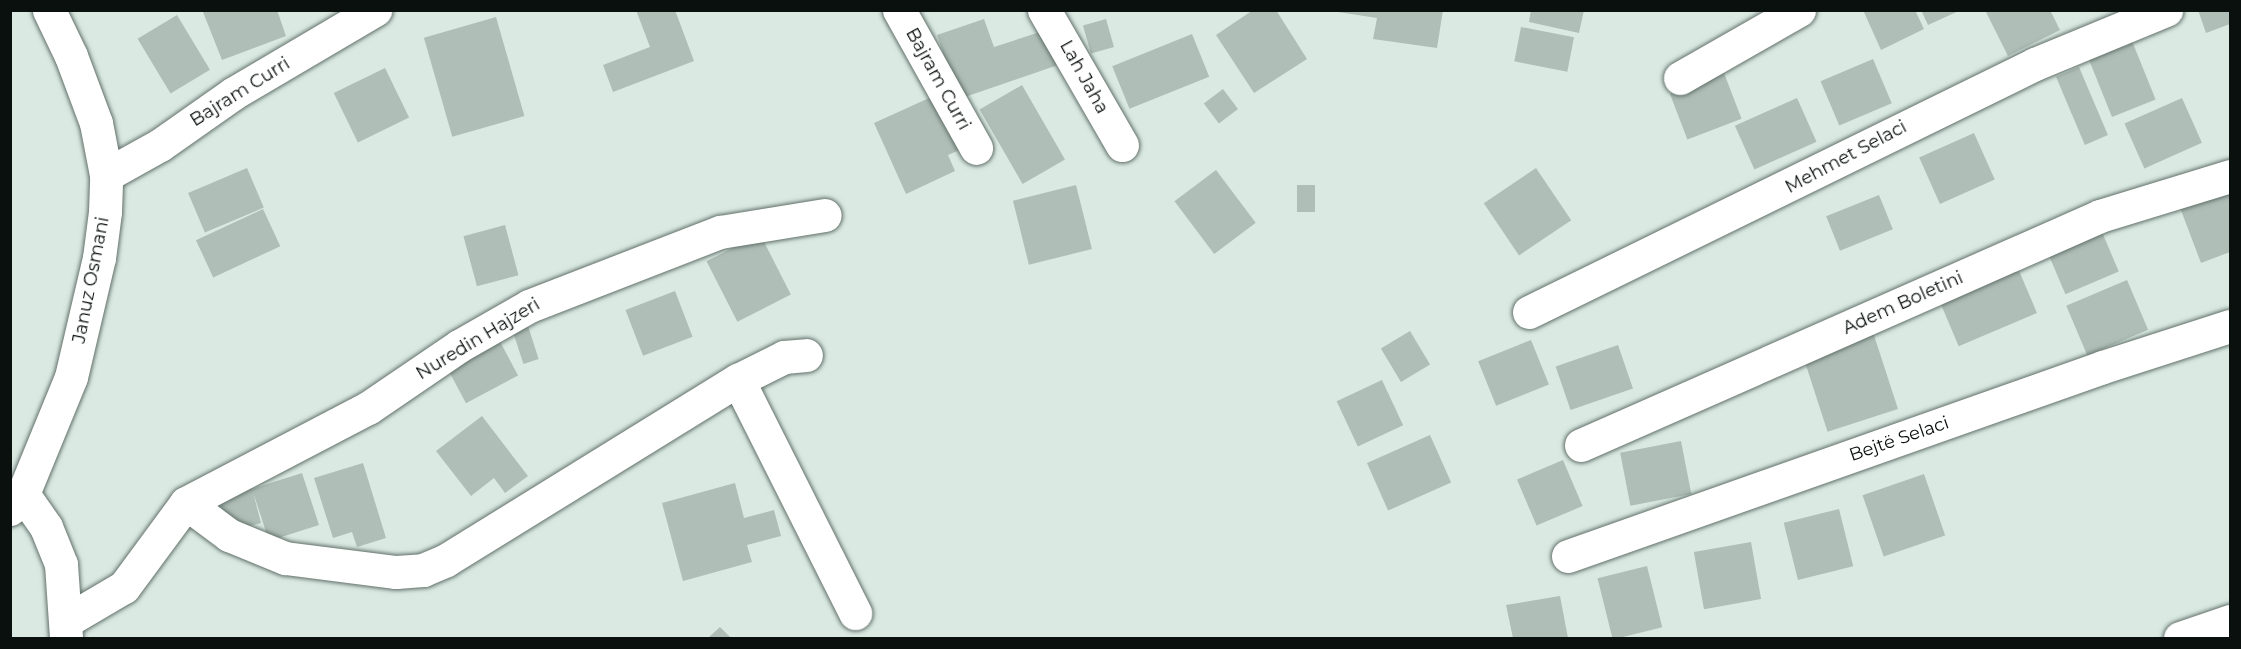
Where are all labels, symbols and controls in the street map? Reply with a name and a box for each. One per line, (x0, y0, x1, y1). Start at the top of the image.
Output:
street label: Bajram Curri (901, 24, 975, 134)
street label: Lah Jaha (1055, 37, 1113, 117)
street label: Bajram Curri (186, 53, 294, 131)
street label: Mehmet Selaci (1782, 116, 1910, 198)
street label: Januz Osmani (68, 215, 114, 345)
street label: Adem Boletini (1839, 267, 1967, 339)
street label: Nuredin Hajzeri (412, 294, 544, 384)
street label: Bejtë Selaci (1846, 412, 1952, 466)

